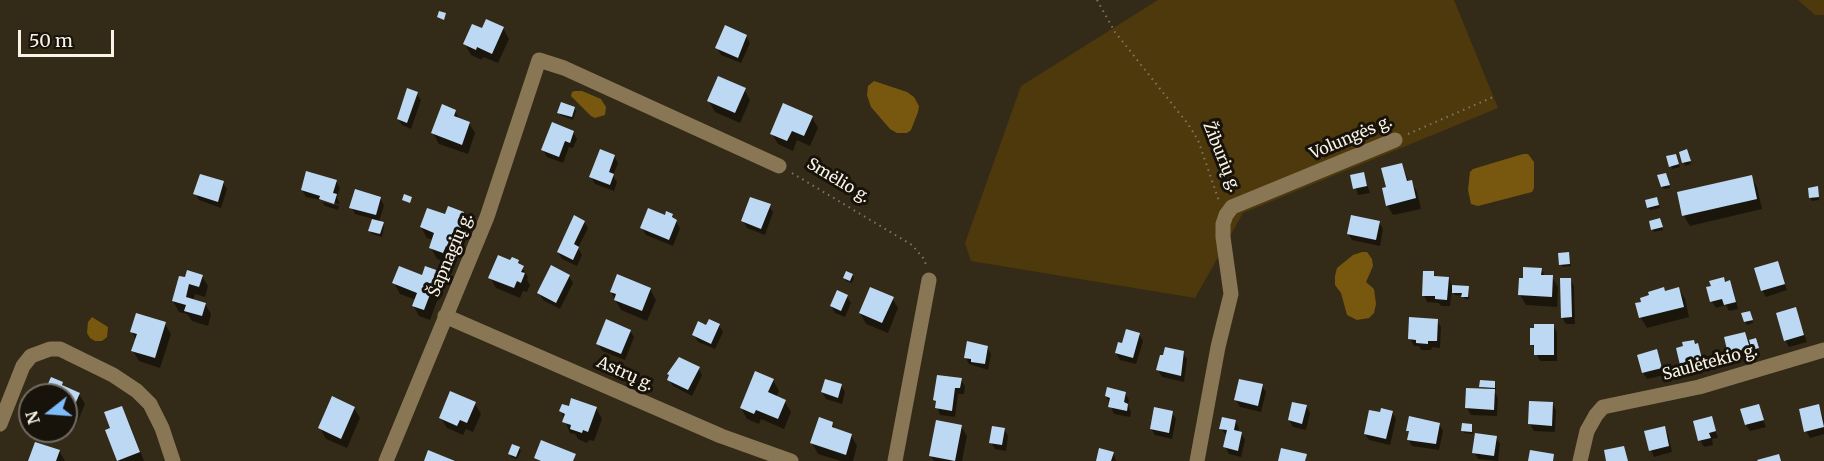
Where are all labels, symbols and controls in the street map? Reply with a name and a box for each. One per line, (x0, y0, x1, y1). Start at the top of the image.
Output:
scale bar (21, 18, 117, 56)
text: 50 m (29, 29, 73, 52)
street label: Volungės g. (1307, 112, 1395, 164)
street label: Žiburių g. (1198, 119, 1244, 195)
street label: Smėlio g. (803, 155, 873, 207)
street label: Šapnagių g. (425, 210, 477, 300)
street label: Saulėtekio g. (1660, 341, 1760, 385)
street label: Astrų g. (594, 353, 656, 395)
north arrow (18, 383, 78, 443)
text: N (21, 409, 44, 427)

